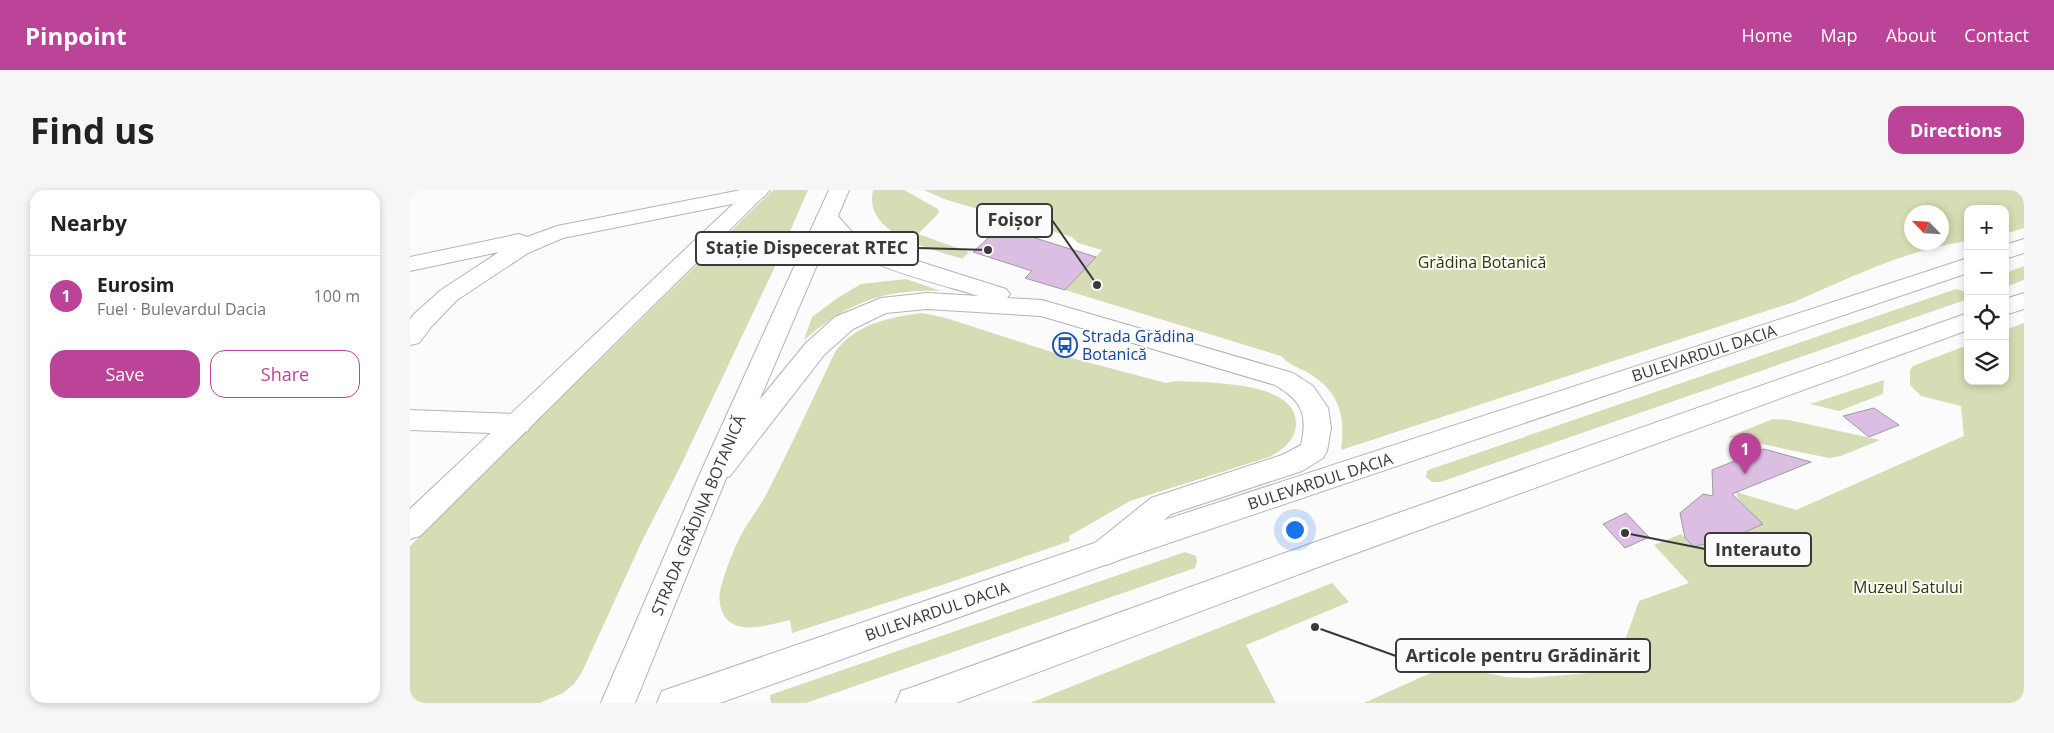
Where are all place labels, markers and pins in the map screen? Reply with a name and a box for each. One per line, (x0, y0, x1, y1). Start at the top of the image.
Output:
callout: Foișor (977, 204, 1052, 237)
callout: Stație Dispecerat RTEC (696, 232, 918, 265)
place label: Strada Grădina Botanică (1082, 325, 1194, 365)
bus stop icon: Strada Grădina Botanică (1052, 332, 1078, 358)
pin: 1 (1729, 433, 1761, 474)
callout: Interauto (1705, 533, 1811, 566)
callout: Articole pentru Grădinărit (1396, 639, 1650, 672)

